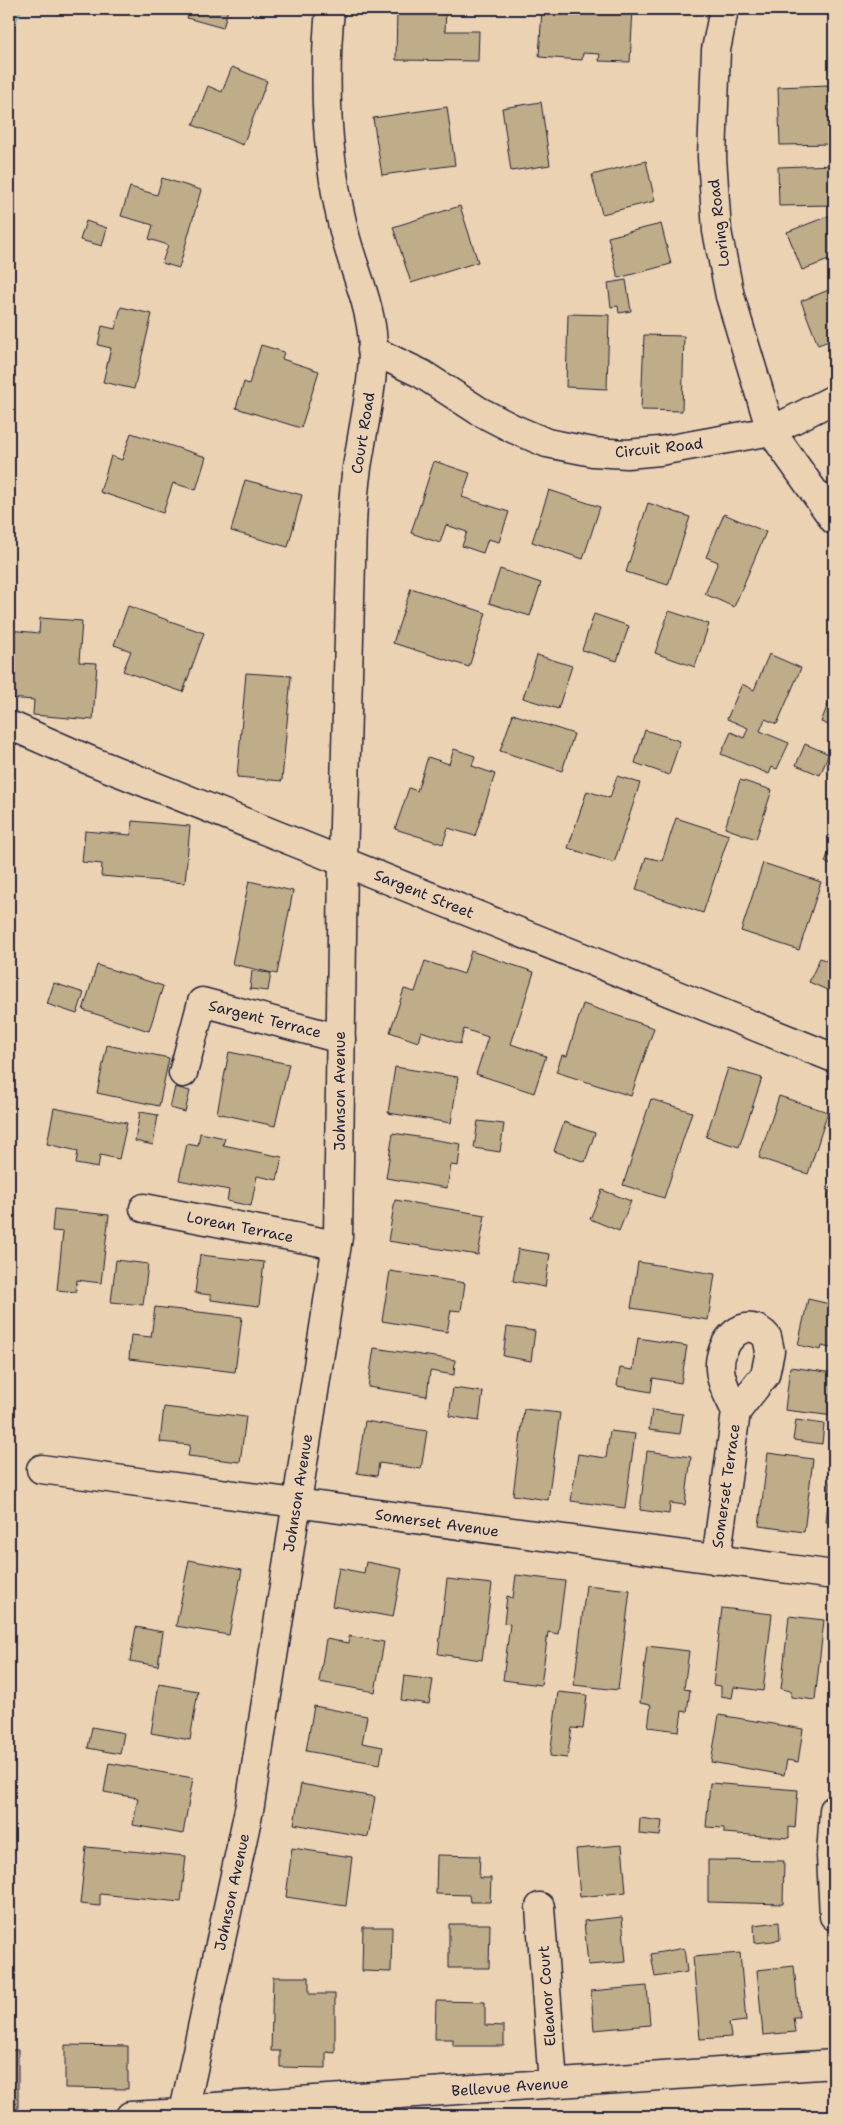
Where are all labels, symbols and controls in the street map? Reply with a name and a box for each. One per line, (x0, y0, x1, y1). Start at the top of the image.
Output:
street label: Loring Road (704, 177, 734, 268)
street label: Court Road (347, 390, 379, 475)
street label: Circuit Road (614, 433, 705, 463)
street label: Sargent Street (371, 865, 477, 923)
street label: Sargent Terrace (207, 995, 323, 1043)
street label: Johnson Avenue (330, 1031, 350, 1151)
street label: Lorean Terrace (185, 1207, 295, 1247)
street label: Somerset Terrace (707, 1423, 745, 1549)
street label: Johnson Avenue (279, 1432, 317, 1554)
street label: Somerset Avenue (374, 1504, 500, 1542)
street label: Johnson Avenue (210, 1831, 254, 1953)
street label: Eleanor Court (533, 1945, 561, 2047)
street label: Bellevue Avenue (451, 2073, 569, 2101)

